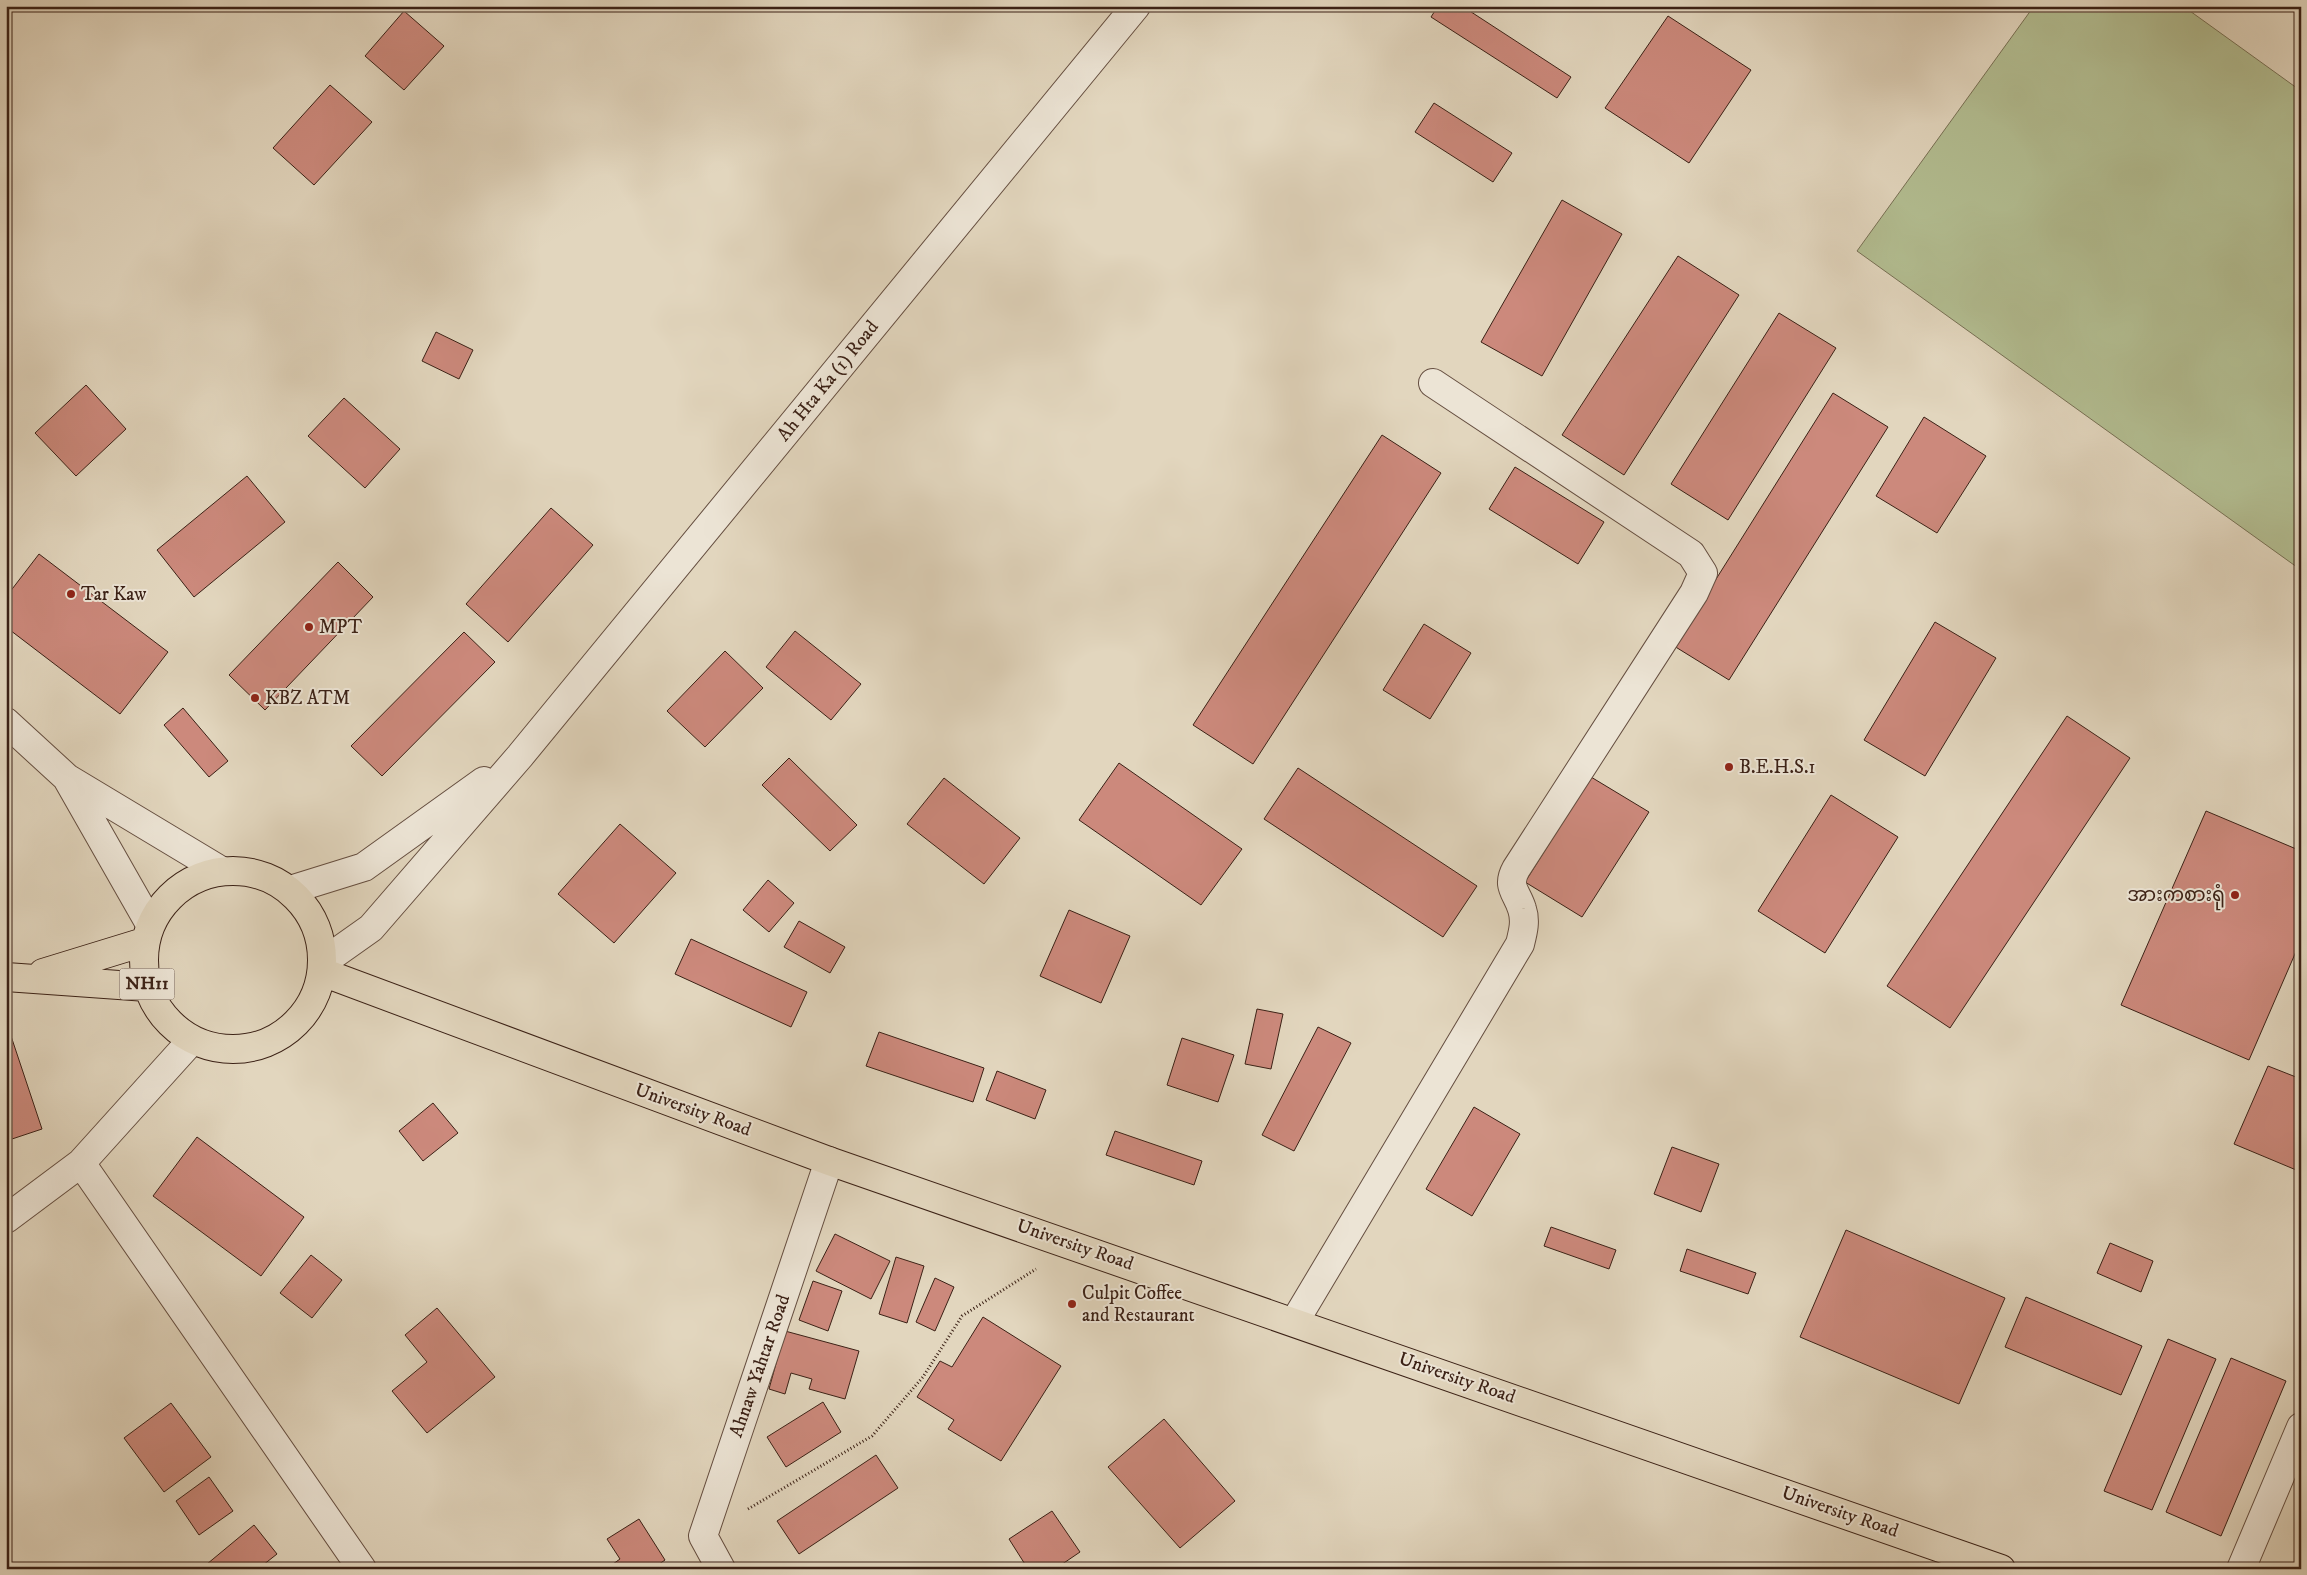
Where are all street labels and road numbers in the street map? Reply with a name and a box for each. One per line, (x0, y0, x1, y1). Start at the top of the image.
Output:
street label: Ah Hta Ka (1) Road (772, 316, 884, 446)
road number: NH11 (120, 969, 174, 1000)
street label: University Road (632, 1078, 755, 1142)
street label: University Road (1014, 1214, 1137, 1276)
street label: Ahnaw Yahtar Road (725, 1291, 795, 1440)
street label: University Road (1396, 1347, 1519, 1409)
street label: University Road (1779, 1481, 1902, 1543)

